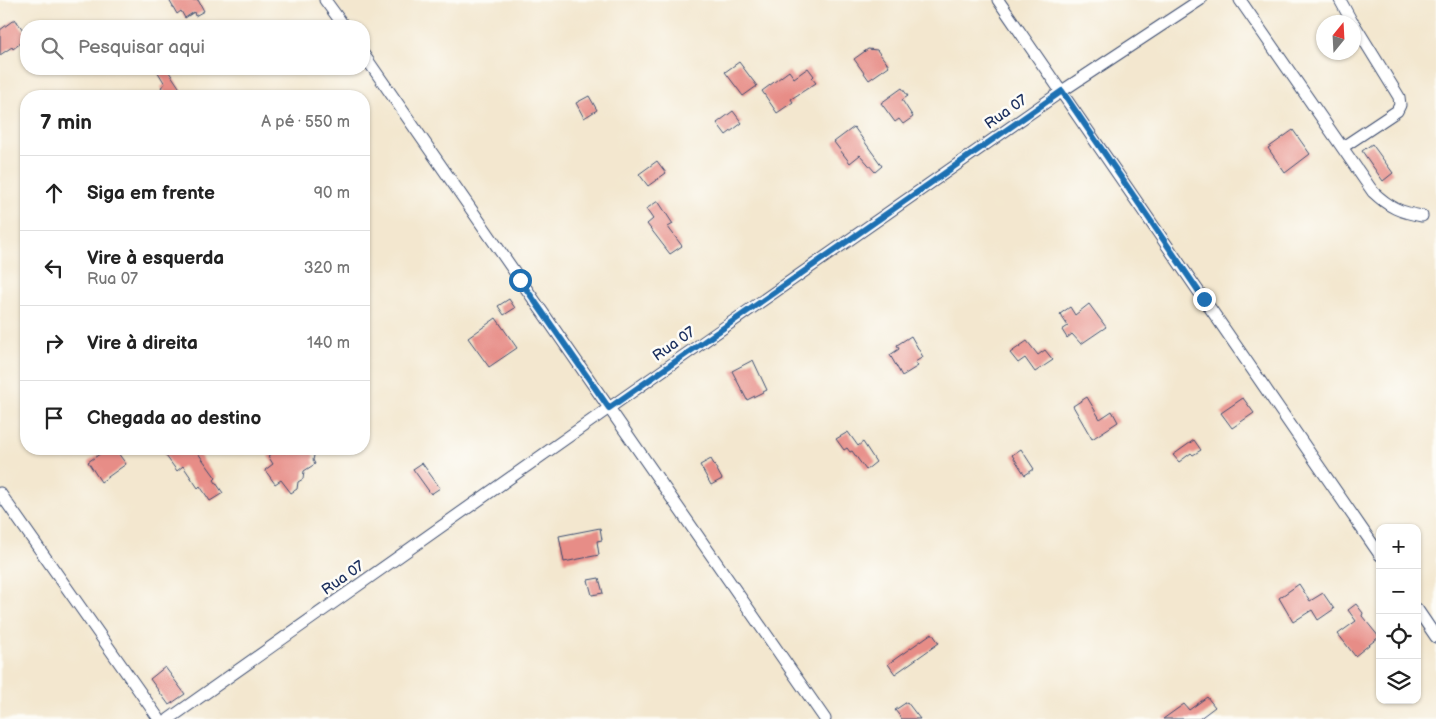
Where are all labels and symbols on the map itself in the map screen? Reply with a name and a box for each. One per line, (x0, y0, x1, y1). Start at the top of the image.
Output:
north arrow (1316, 15, 1361, 60)
street label: Rua 07 (981, 90, 1032, 133)
route start (509, 269, 532, 292)
route end (1193, 288, 1216, 311)
street label: Rua 07 (649, 322, 700, 365)
street label: Rua 07 (318, 556, 369, 599)

